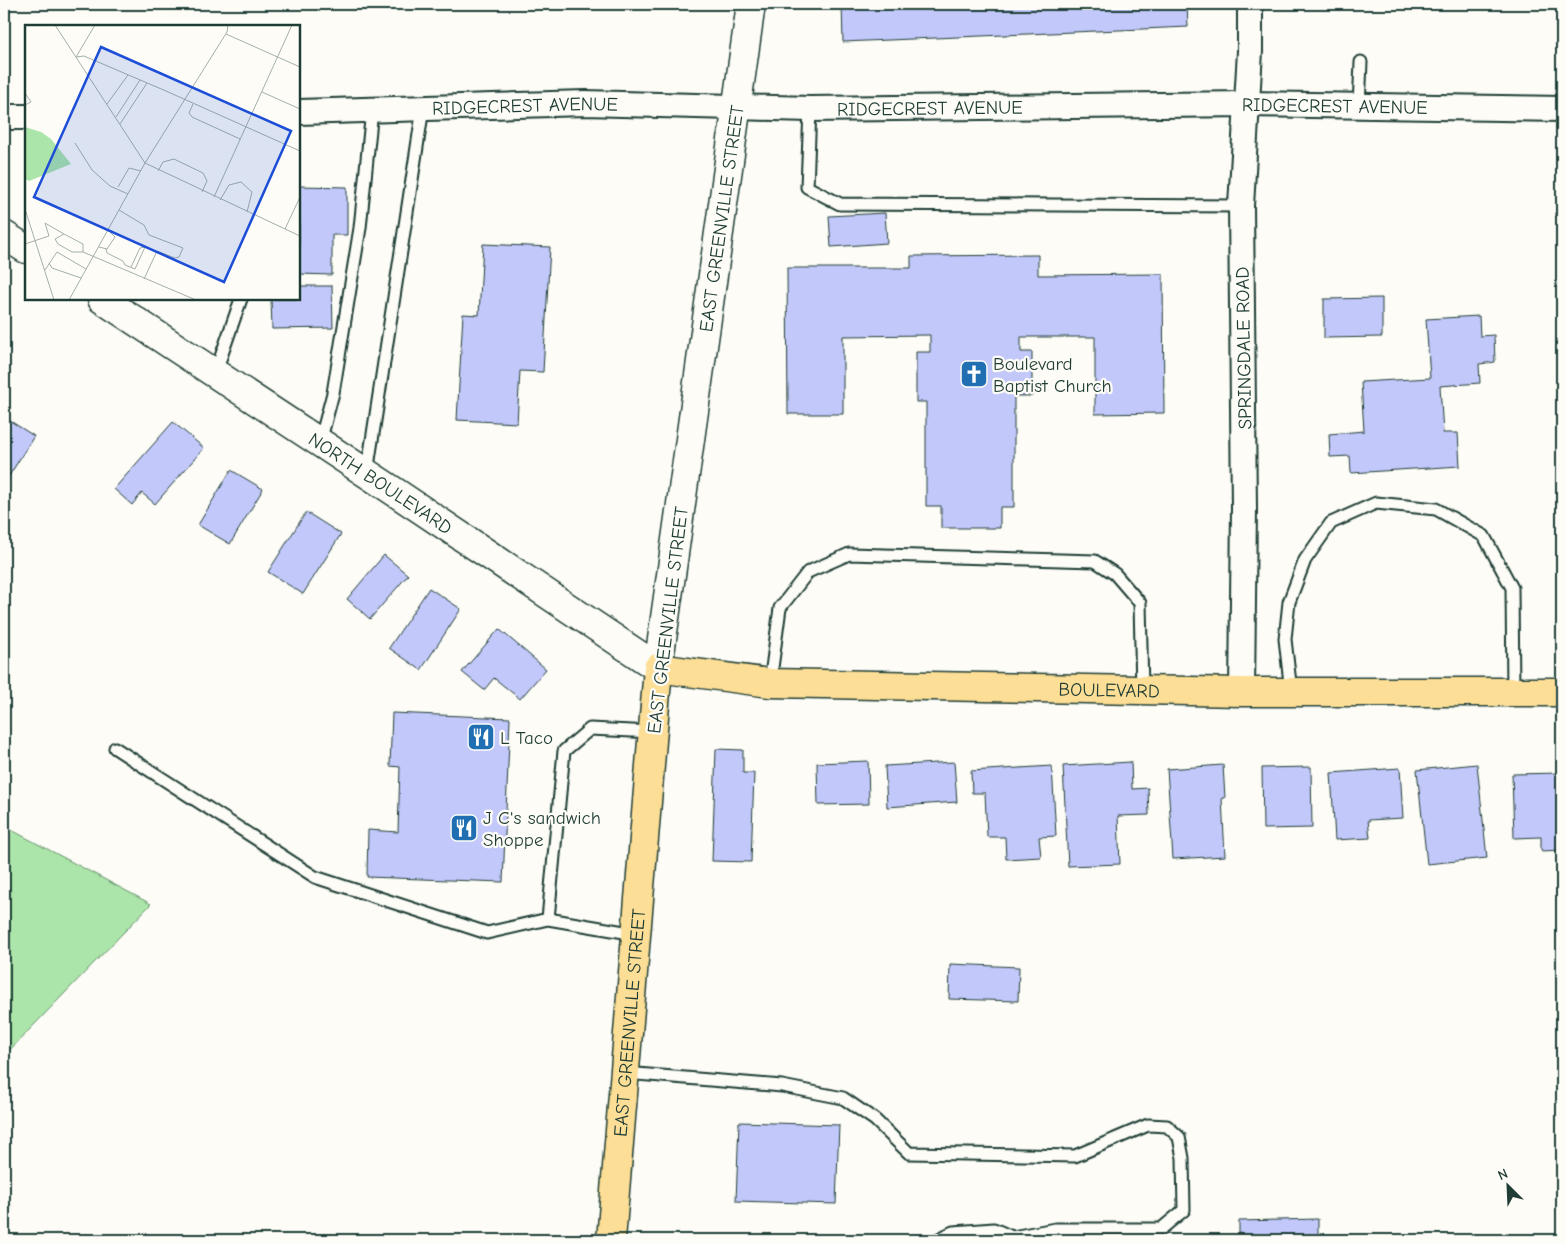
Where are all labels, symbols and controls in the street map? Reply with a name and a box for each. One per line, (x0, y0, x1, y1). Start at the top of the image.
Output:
inset map (25, 25, 300, 300)
street label: RIDGECREST AVENUE (432, 93, 618, 120)
street label: RIDGECREST AVENUE (1242, 94, 1428, 119)
street label: RIDGECREST AVENUE (837, 97, 1023, 121)
street label: EAST GREENVILLE STREET (695, 104, 749, 333)
street label: SPRINGDALE ROAD (1232, 266, 1256, 430)
place label: Boulevard Baptist Church (993, 353, 1112, 397)
church icon: Boulevard Baptist Church (959, 359, 989, 389)
street label: NORTH BOULEVARD (304, 428, 456, 539)
street label: EAST GREENVILLE STREET (643, 505, 693, 735)
street label: BOULEVARD (1058, 678, 1160, 702)
restaurant icon: L Taco (466, 722, 496, 752)
place label: L Taco (500, 727, 553, 749)
place label: J C's sandwich Shoppe (483, 807, 601, 851)
restaurant icon: J C's sandwich Shoppe (449, 813, 479, 843)
street label: EAST GREENVILLE STREET (610, 908, 650, 1138)
north arrow (1484, 1162, 1534, 1212)
text: N (1495, 1165, 1511, 1184)

